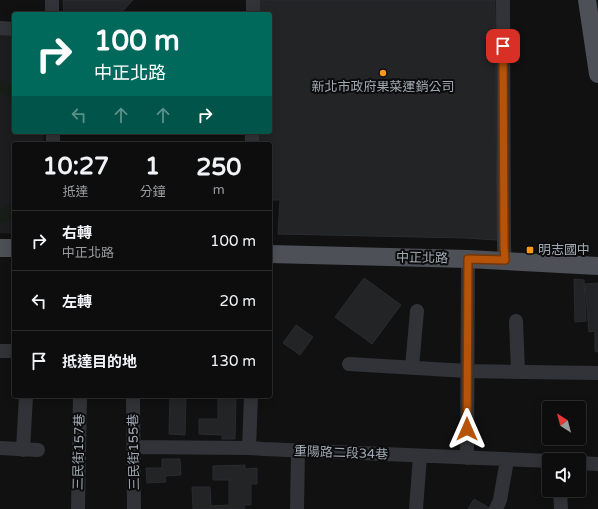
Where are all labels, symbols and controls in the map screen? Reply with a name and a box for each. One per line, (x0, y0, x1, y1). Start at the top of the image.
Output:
text: 100 m (94, 24, 180, 58)
icon: right (28, 28, 80, 80)
pin (486, 29, 520, 63)
icon: arrive (492, 35, 514, 57)
text: 中正北路 (94, 62, 166, 84)
marker: 新北市政府果菜運銷公司 (378, 68, 388, 78)
place label: 新北市政府果菜運銷公司 (311, 79, 455, 95)
icon: left (68, 104, 90, 126)
icon: ahead (110, 104, 132, 126)
icon: ahead (152, 104, 174, 126)
icon: right (194, 104, 216, 126)
text: 10:27 (43, 152, 109, 181)
text: 1 (145, 152, 160, 181)
text: 250 (196, 153, 241, 182)
text: m (213, 182, 225, 198)
text: 抵達 (63, 184, 89, 200)
text: 分鐘 (140, 184, 166, 200)
text: 右轉 (62, 224, 92, 242)
icon: right (28, 230, 50, 252)
text: 100 m (210, 232, 256, 250)
place label: 明志國中 (538, 242, 590, 258)
text: 中正北路 (62, 245, 114, 261)
marker: 明志國中 (525, 245, 535, 255)
street label: 中正北路 (396, 250, 448, 266)
icon: left (28, 290, 50, 312)
text: 20 m (219, 292, 256, 310)
text: 左轉 (62, 293, 92, 311)
icon: arrive (28, 350, 50, 372)
text: 130 m (210, 352, 256, 370)
text: 抵達目的地 (62, 353, 137, 371)
north arrow (542, 401, 586, 445)
map controls (542, 401, 586, 497)
position arrow (446, 408, 488, 450)
street label: 三民街157巷 (70, 414, 88, 490)
street label: 三民街155巷 (125, 414, 143, 490)
street label: 重陽路二段34巷 (294, 443, 388, 463)
button: sound (542, 453, 586, 497)

